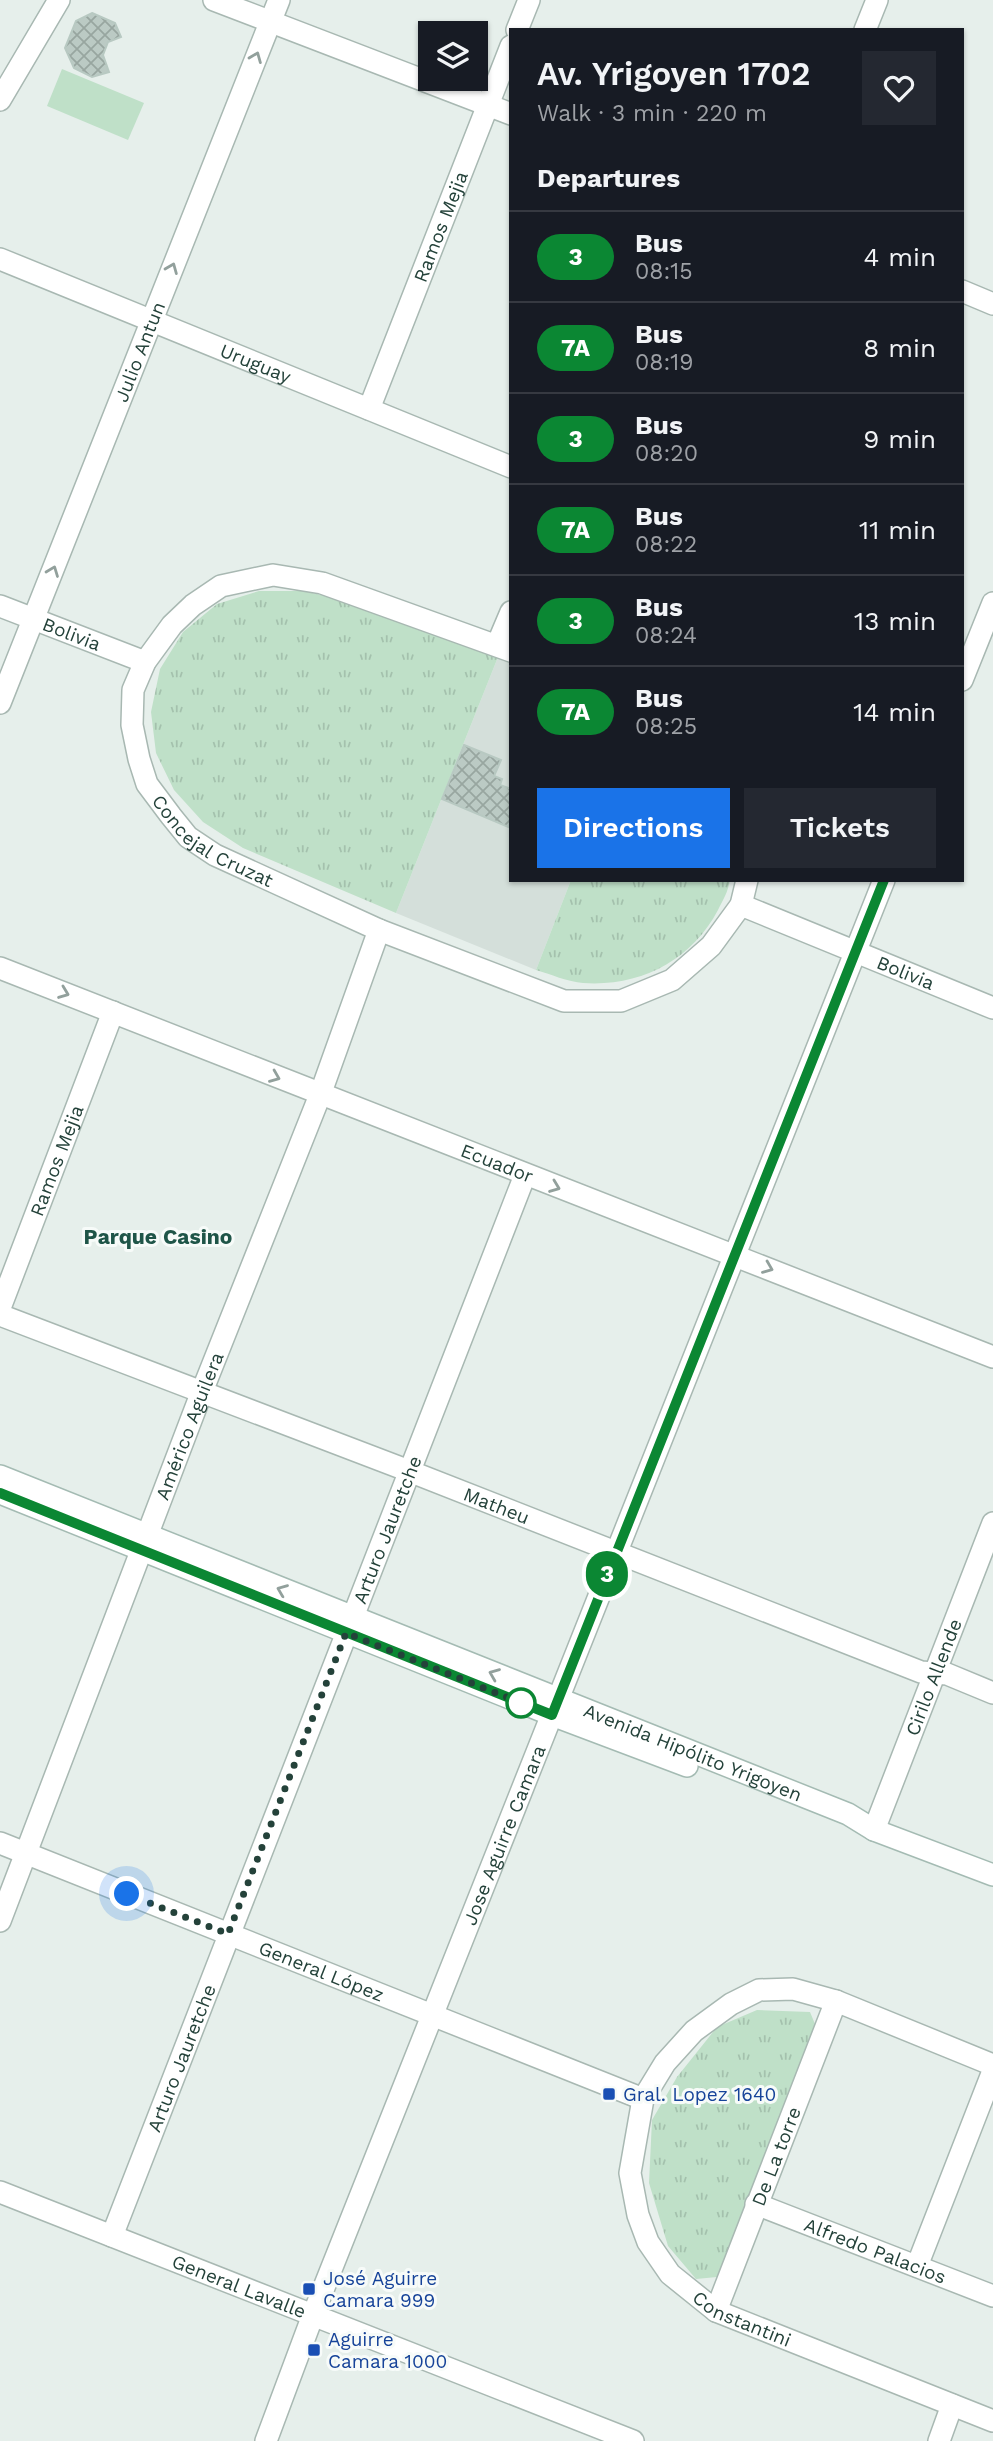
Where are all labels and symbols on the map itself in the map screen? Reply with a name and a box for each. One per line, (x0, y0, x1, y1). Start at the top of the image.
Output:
one-way arrow (247, 51, 261, 63)
street label: Ramos Mejia (408, 167, 473, 285)
one-way arrow (163, 263, 177, 275)
street label: Julio Antun (109, 298, 170, 405)
street label: Uruguay (217, 338, 295, 388)
one-way arrow (44, 566, 58, 578)
street label: Bolivia (39, 612, 104, 655)
street label: Concejal Cruzat (147, 790, 277, 892)
street label: Bolivia (873, 950, 938, 995)
one-way arrow (57, 985, 69, 999)
one-way arrow (268, 1069, 280, 1083)
street label: Ramos Mejia (25, 1101, 88, 1219)
street label: Ecuador (458, 1138, 537, 1187)
one-way arrow (549, 1179, 561, 1193)
district label: Parque Casino (84, 1224, 232, 1249)
one-way arrow (761, 1260, 773, 1274)
street label: Américo Aguilera (150, 1348, 228, 1503)
street label: Arturo Jauretche (348, 1452, 426, 1607)
street label: Matheu (460, 1482, 533, 1529)
line badge: 3 (584, 1551, 630, 1597)
one-way arrow (277, 1584, 289, 1598)
street label: Cirilo Allende (900, 1615, 966, 1739)
one-way arrow (488, 1669, 500, 1683)
unlabelled marker (506, 1688, 536, 1718)
street label: Avenida Hipólito Yrigoyen (580, 1698, 805, 1806)
street label: Jose Aguirre Camara (458, 1741, 550, 1928)
your location (109, 1876, 144, 1911)
street label: General López (255, 1936, 387, 2006)
street label: Arturo Jauretche (142, 1981, 220, 2135)
place label: Gral. Lopez 1640 (623, 2083, 776, 2106)
marker: Gral. Lopez 1640 (601, 2086, 617, 2102)
street label: De La torre (746, 2103, 806, 2209)
street label: Alfredo Palacios (801, 2212, 949, 2288)
street label: General Lavalle (169, 2249, 310, 2323)
place label: José Aguirre Camara 999 (323, 2267, 437, 2312)
marker: José Aguirre Camara 999 (301, 2281, 317, 2297)
street label: Constantini (688, 2285, 795, 2351)
place label: Aguirre Camara 1000 (328, 2328, 447, 2373)
marker: Aguirre Camara 1000 (306, 2342, 322, 2358)

